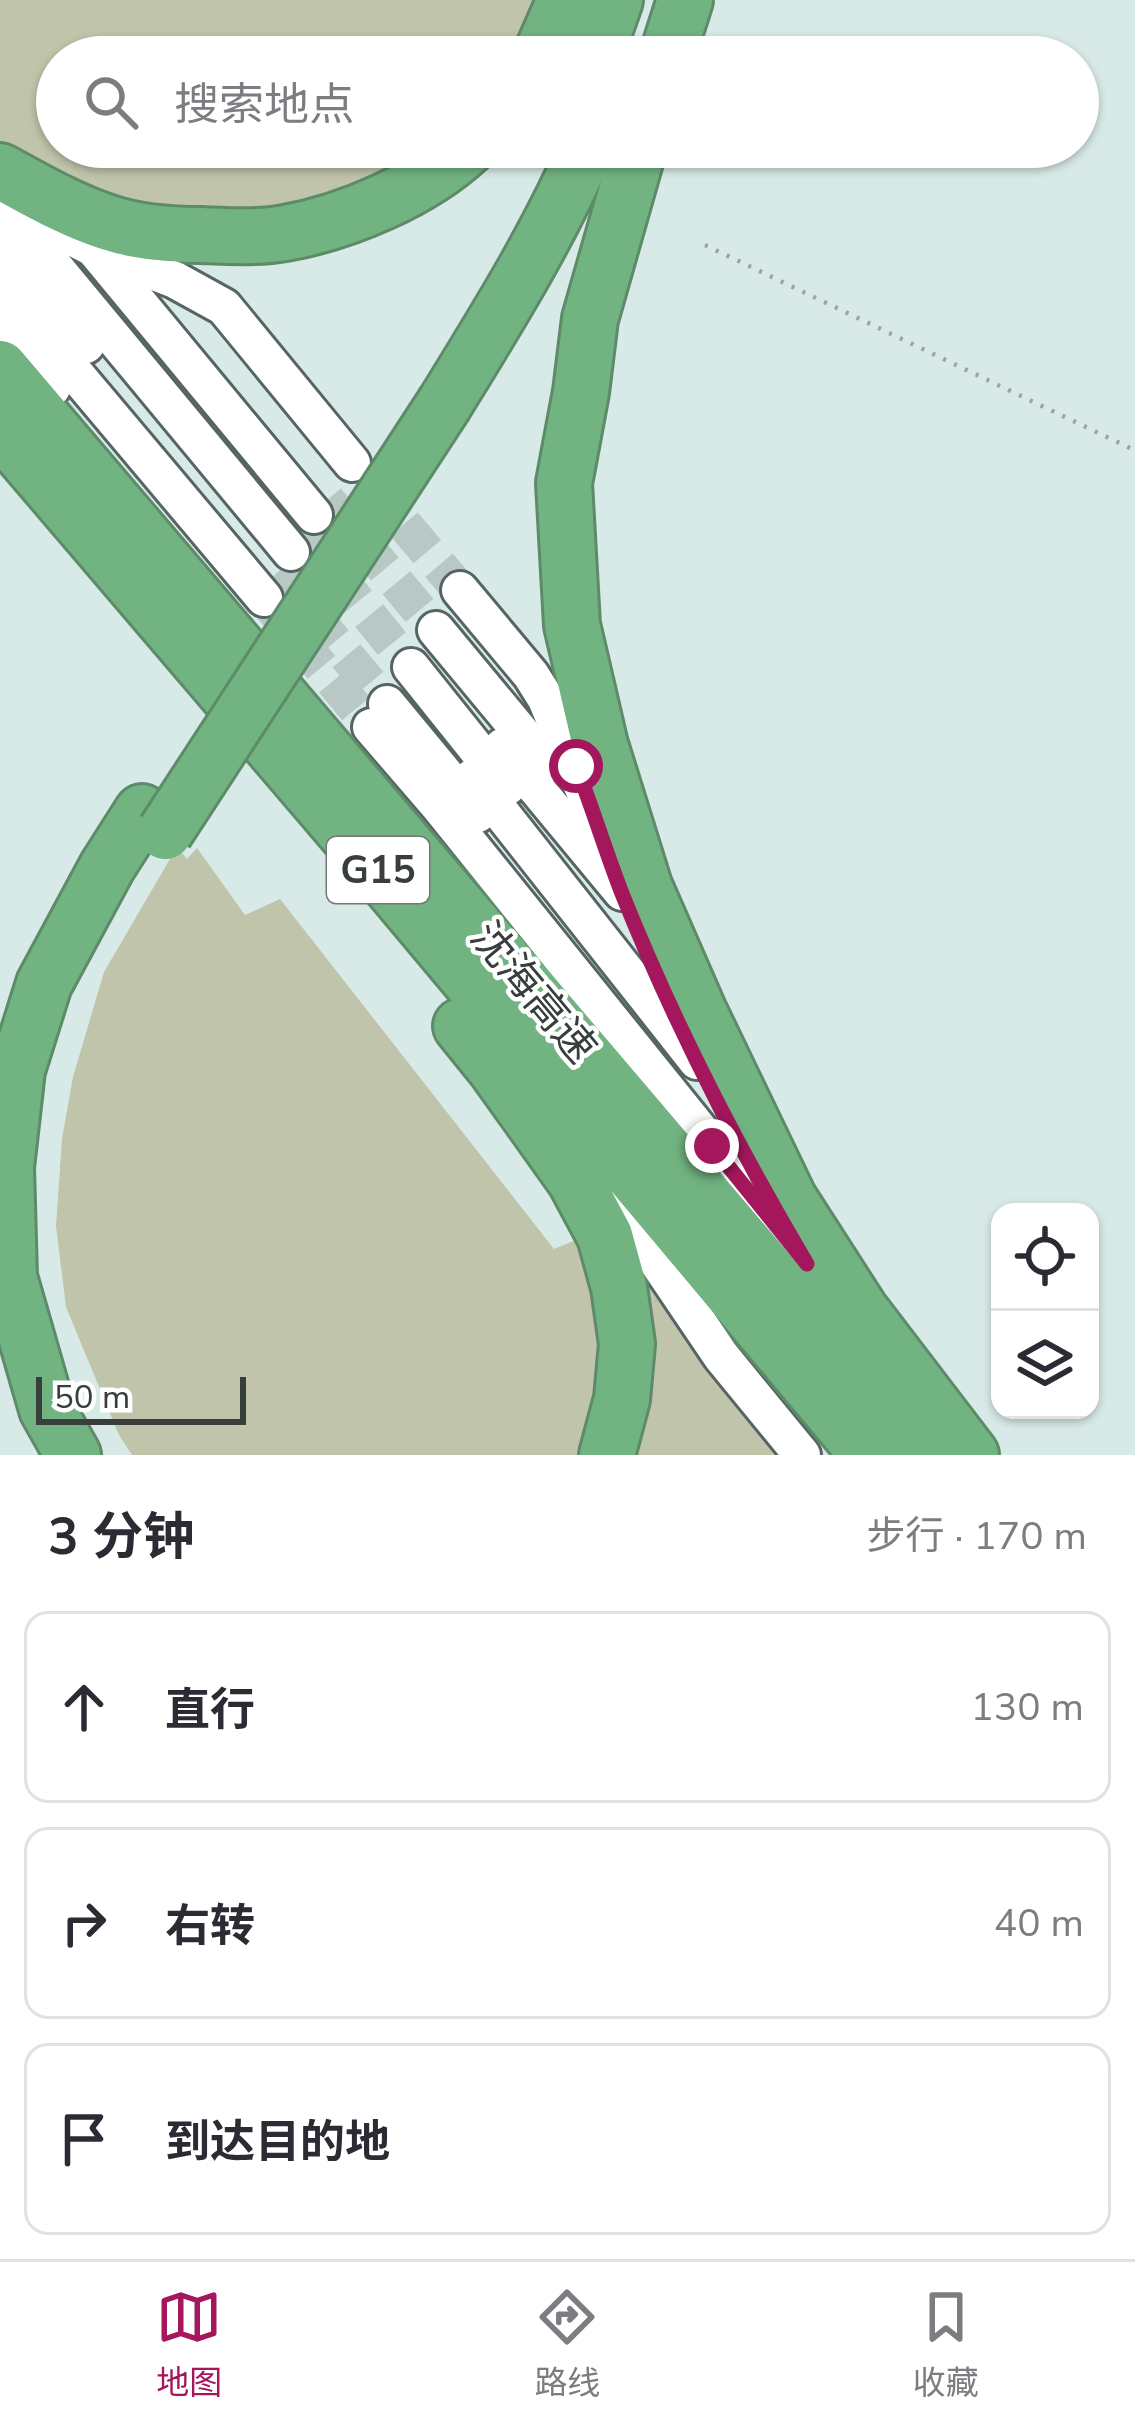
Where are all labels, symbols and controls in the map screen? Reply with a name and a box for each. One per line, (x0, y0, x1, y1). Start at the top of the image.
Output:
search box (36, 36, 1099, 168)
icon: search (78, 69, 144, 135)
text: 搜索地点 (174, 75, 354, 136)
route start (549, 739, 603, 793)
road number: G15 (327, 837, 429, 903)
street label: 沈海高速 (457, 910, 609, 1076)
route end (685, 1119, 739, 1173)
map controls (991, 1203, 1099, 1419)
button: locate (991, 1203, 1099, 1311)
button: layers (991, 1311, 1099, 1419)
scale bar (36, 1371, 246, 1424)
text: 50 m (54, 1375, 130, 1420)
text: 3 分钟 (48, 1502, 194, 1572)
text: 步行 · 170 m (866, 1510, 1087, 1563)
icon: ahead (51, 1674, 117, 1740)
text: 直行 (165, 1680, 255, 1741)
text: 130 m (970, 1681, 1084, 1734)
icon: right (51, 1890, 117, 1956)
text: 右转 (165, 1896, 255, 1957)
text: 40 m (994, 1897, 1084, 1950)
icon: arrive (51, 2106, 117, 2172)
text: 到达目的地 (165, 2112, 390, 2173)
tab: 地图 (156, 2284, 222, 2406)
tab: 路线 (534, 2284, 600, 2406)
tab: 收藏 (913, 2284, 979, 2406)

